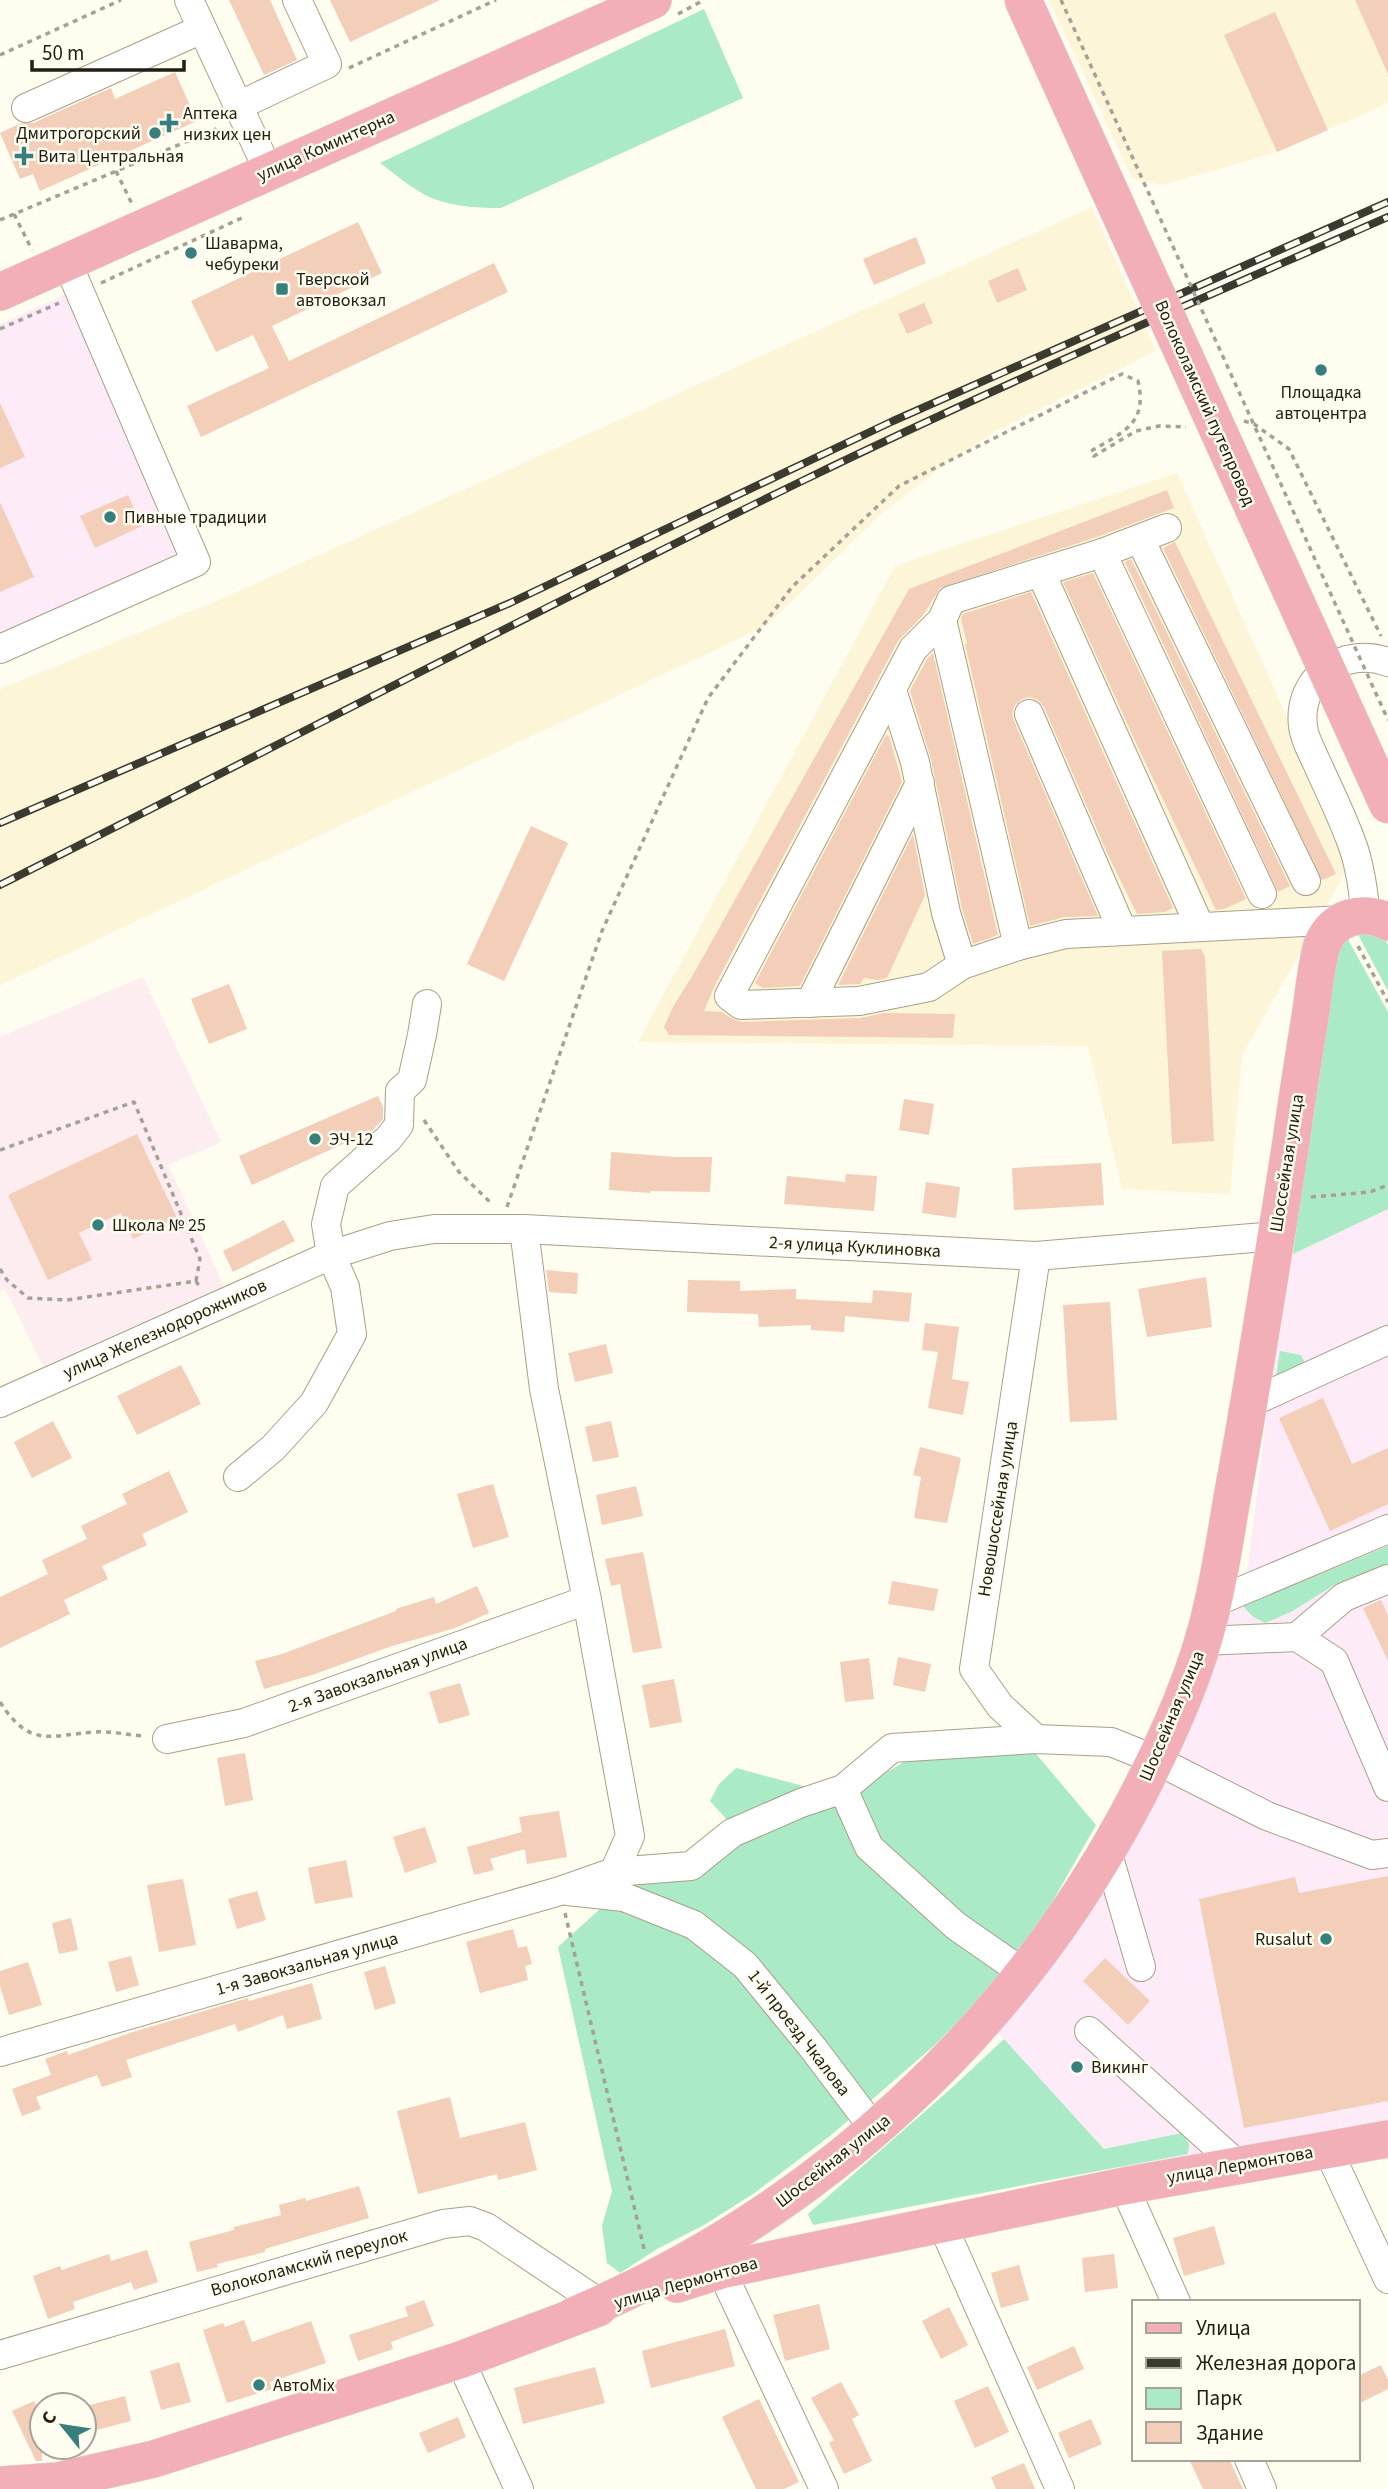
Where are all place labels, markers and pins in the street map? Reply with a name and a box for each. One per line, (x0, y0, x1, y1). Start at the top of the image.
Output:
place label: Аптека низких цен (183, 101, 271, 147)
marker: Аптека низких цен (161, 115, 177, 131)
place label: Дмитрогорский (16, 121, 141, 146)
marker: Дмитрогорский (147, 125, 163, 141)
place label: Вита Центральная (38, 144, 184, 169)
marker: Вита Центральная (16, 148, 32, 164)
place label: Шаварма, чебуреки (205, 231, 283, 277)
marker: Шаварма, чебуреки (183, 245, 199, 261)
place label: Тверской автовокзал (296, 267, 386, 313)
marker: Тверской автовокзал (274, 281, 290, 297)
marker: Площадка автоцентра (1313, 362, 1329, 378)
place label: Площадка автоцентра (1275, 380, 1367, 426)
place label: Пивные традиции (124, 505, 267, 530)
marker: Пивные традиции (102, 509, 118, 525)
place label: ЭЧ-12 (329, 1127, 374, 1152)
marker: ЭЧ-12 (307, 1131, 323, 1147)
place label: Школа № 25 (112, 1213, 206, 1238)
marker: Школа № 25 (90, 1217, 106, 1233)
place label: Rusalut (1255, 1927, 1312, 1952)
marker: Rusalut (1318, 1931, 1334, 1947)
place label: Викинг (1091, 2055, 1148, 2080)
marker: Викинг (1069, 2059, 1085, 2075)
place label: АвтоMix (273, 2373, 335, 2398)
marker: АвтоMix (251, 2377, 267, 2393)

